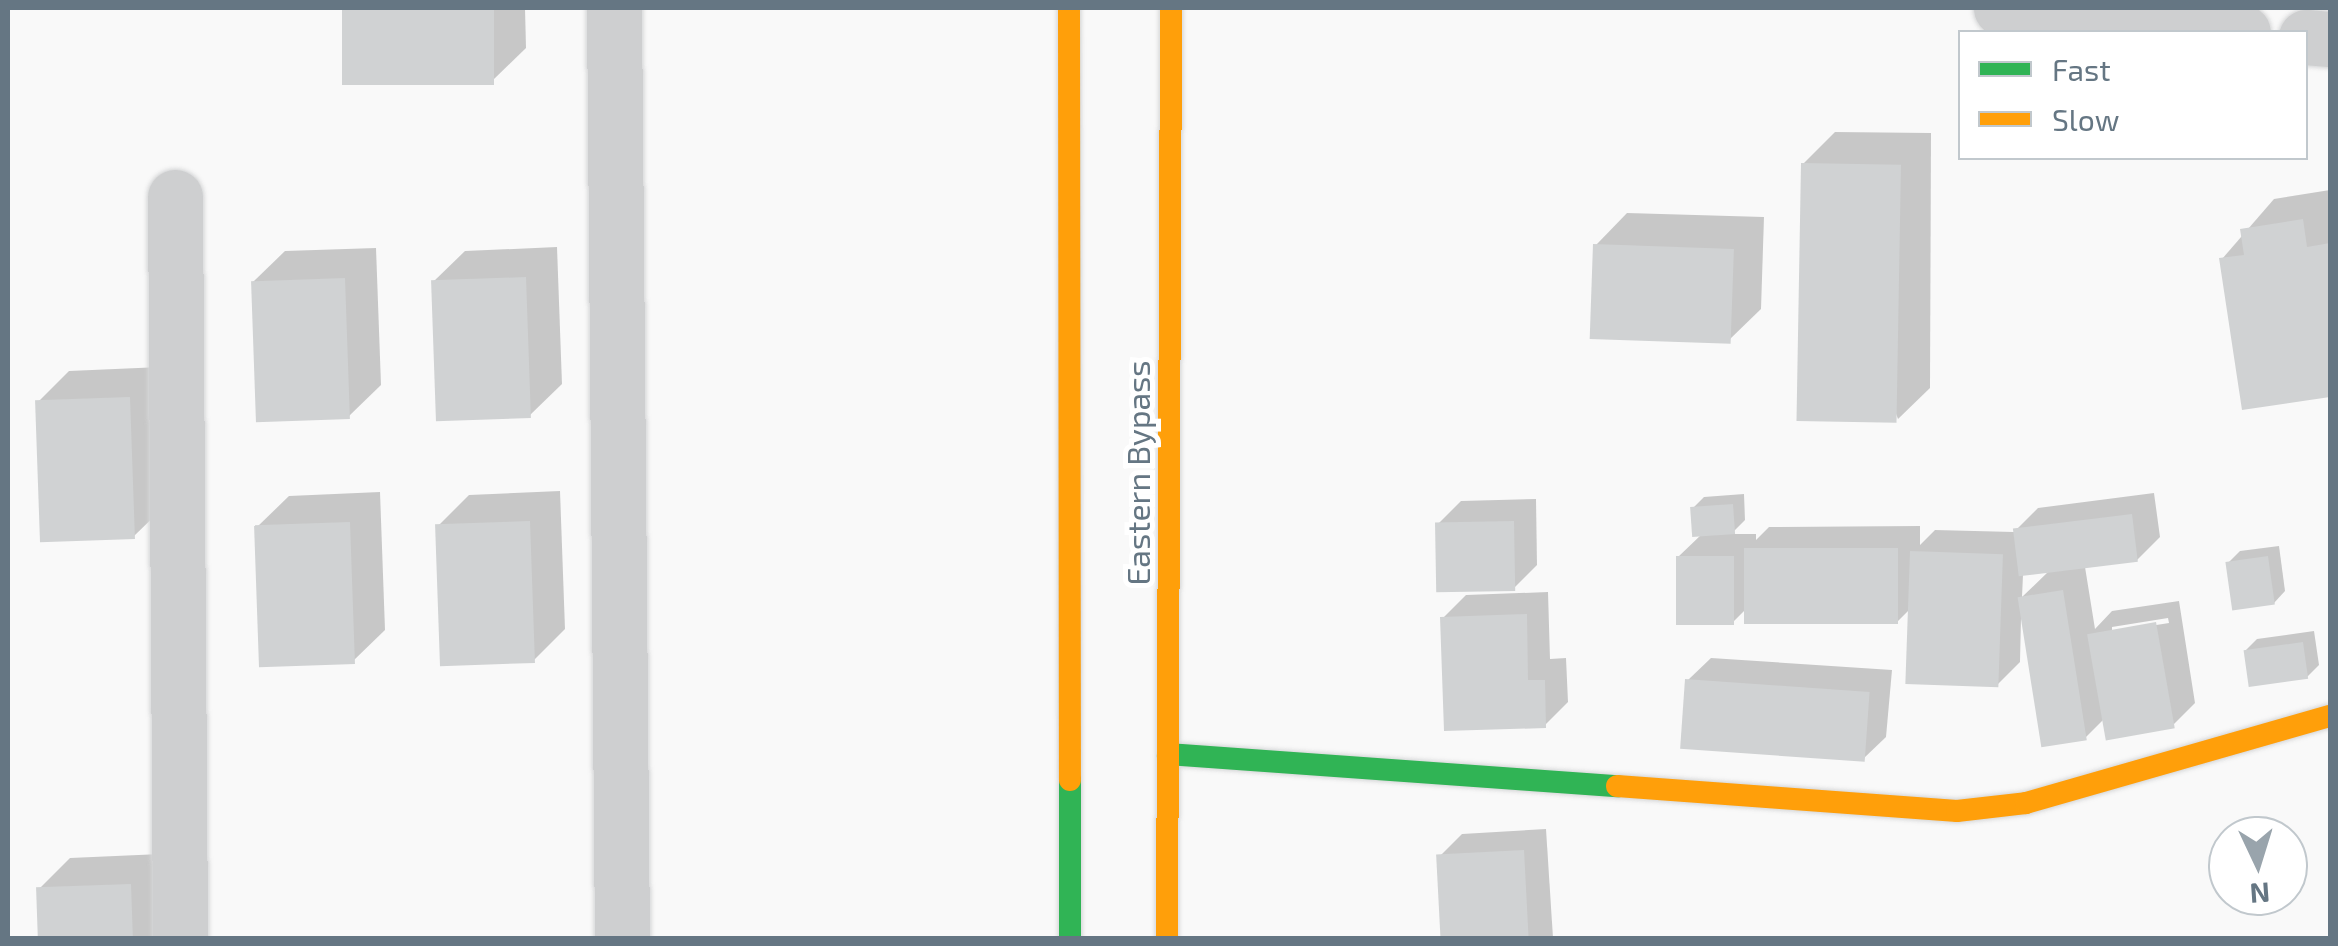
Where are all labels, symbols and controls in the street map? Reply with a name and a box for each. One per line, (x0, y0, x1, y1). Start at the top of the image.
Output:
legend (1958, 30, 2308, 160)
text: Fast (2052, 51, 2111, 87)
text: Slow (2052, 101, 2119, 137)
street label: Eastern Bypass (1118, 360, 1156, 586)
north arrow (2208, 816, 2308, 916)
text: N (2249, 876, 2271, 912)

